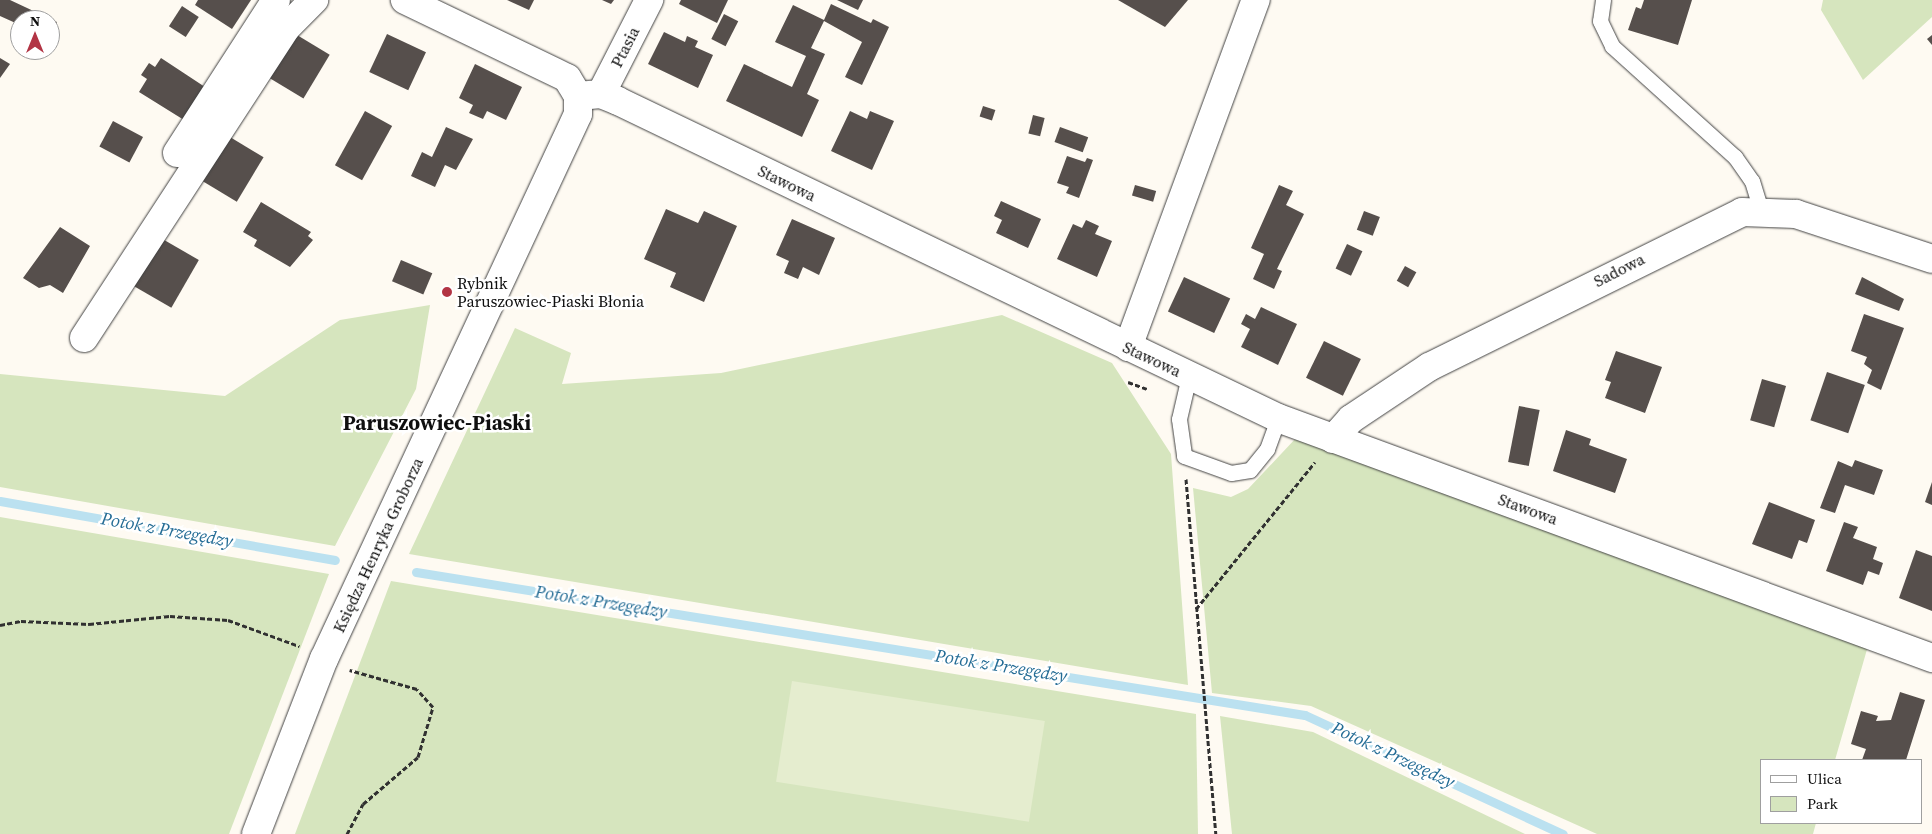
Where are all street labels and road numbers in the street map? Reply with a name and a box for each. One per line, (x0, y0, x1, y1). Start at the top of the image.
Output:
street label: Ptasia (607, 24, 643, 70)
street label: Stawowa (755, 161, 819, 205)
street label: Sadowa (1590, 249, 1648, 291)
street label: Stawowa (1120, 337, 1184, 381)
street label: Księdza Henryka Groborza (329, 455, 427, 635)
street label: Stawowa (1496, 489, 1560, 529)

